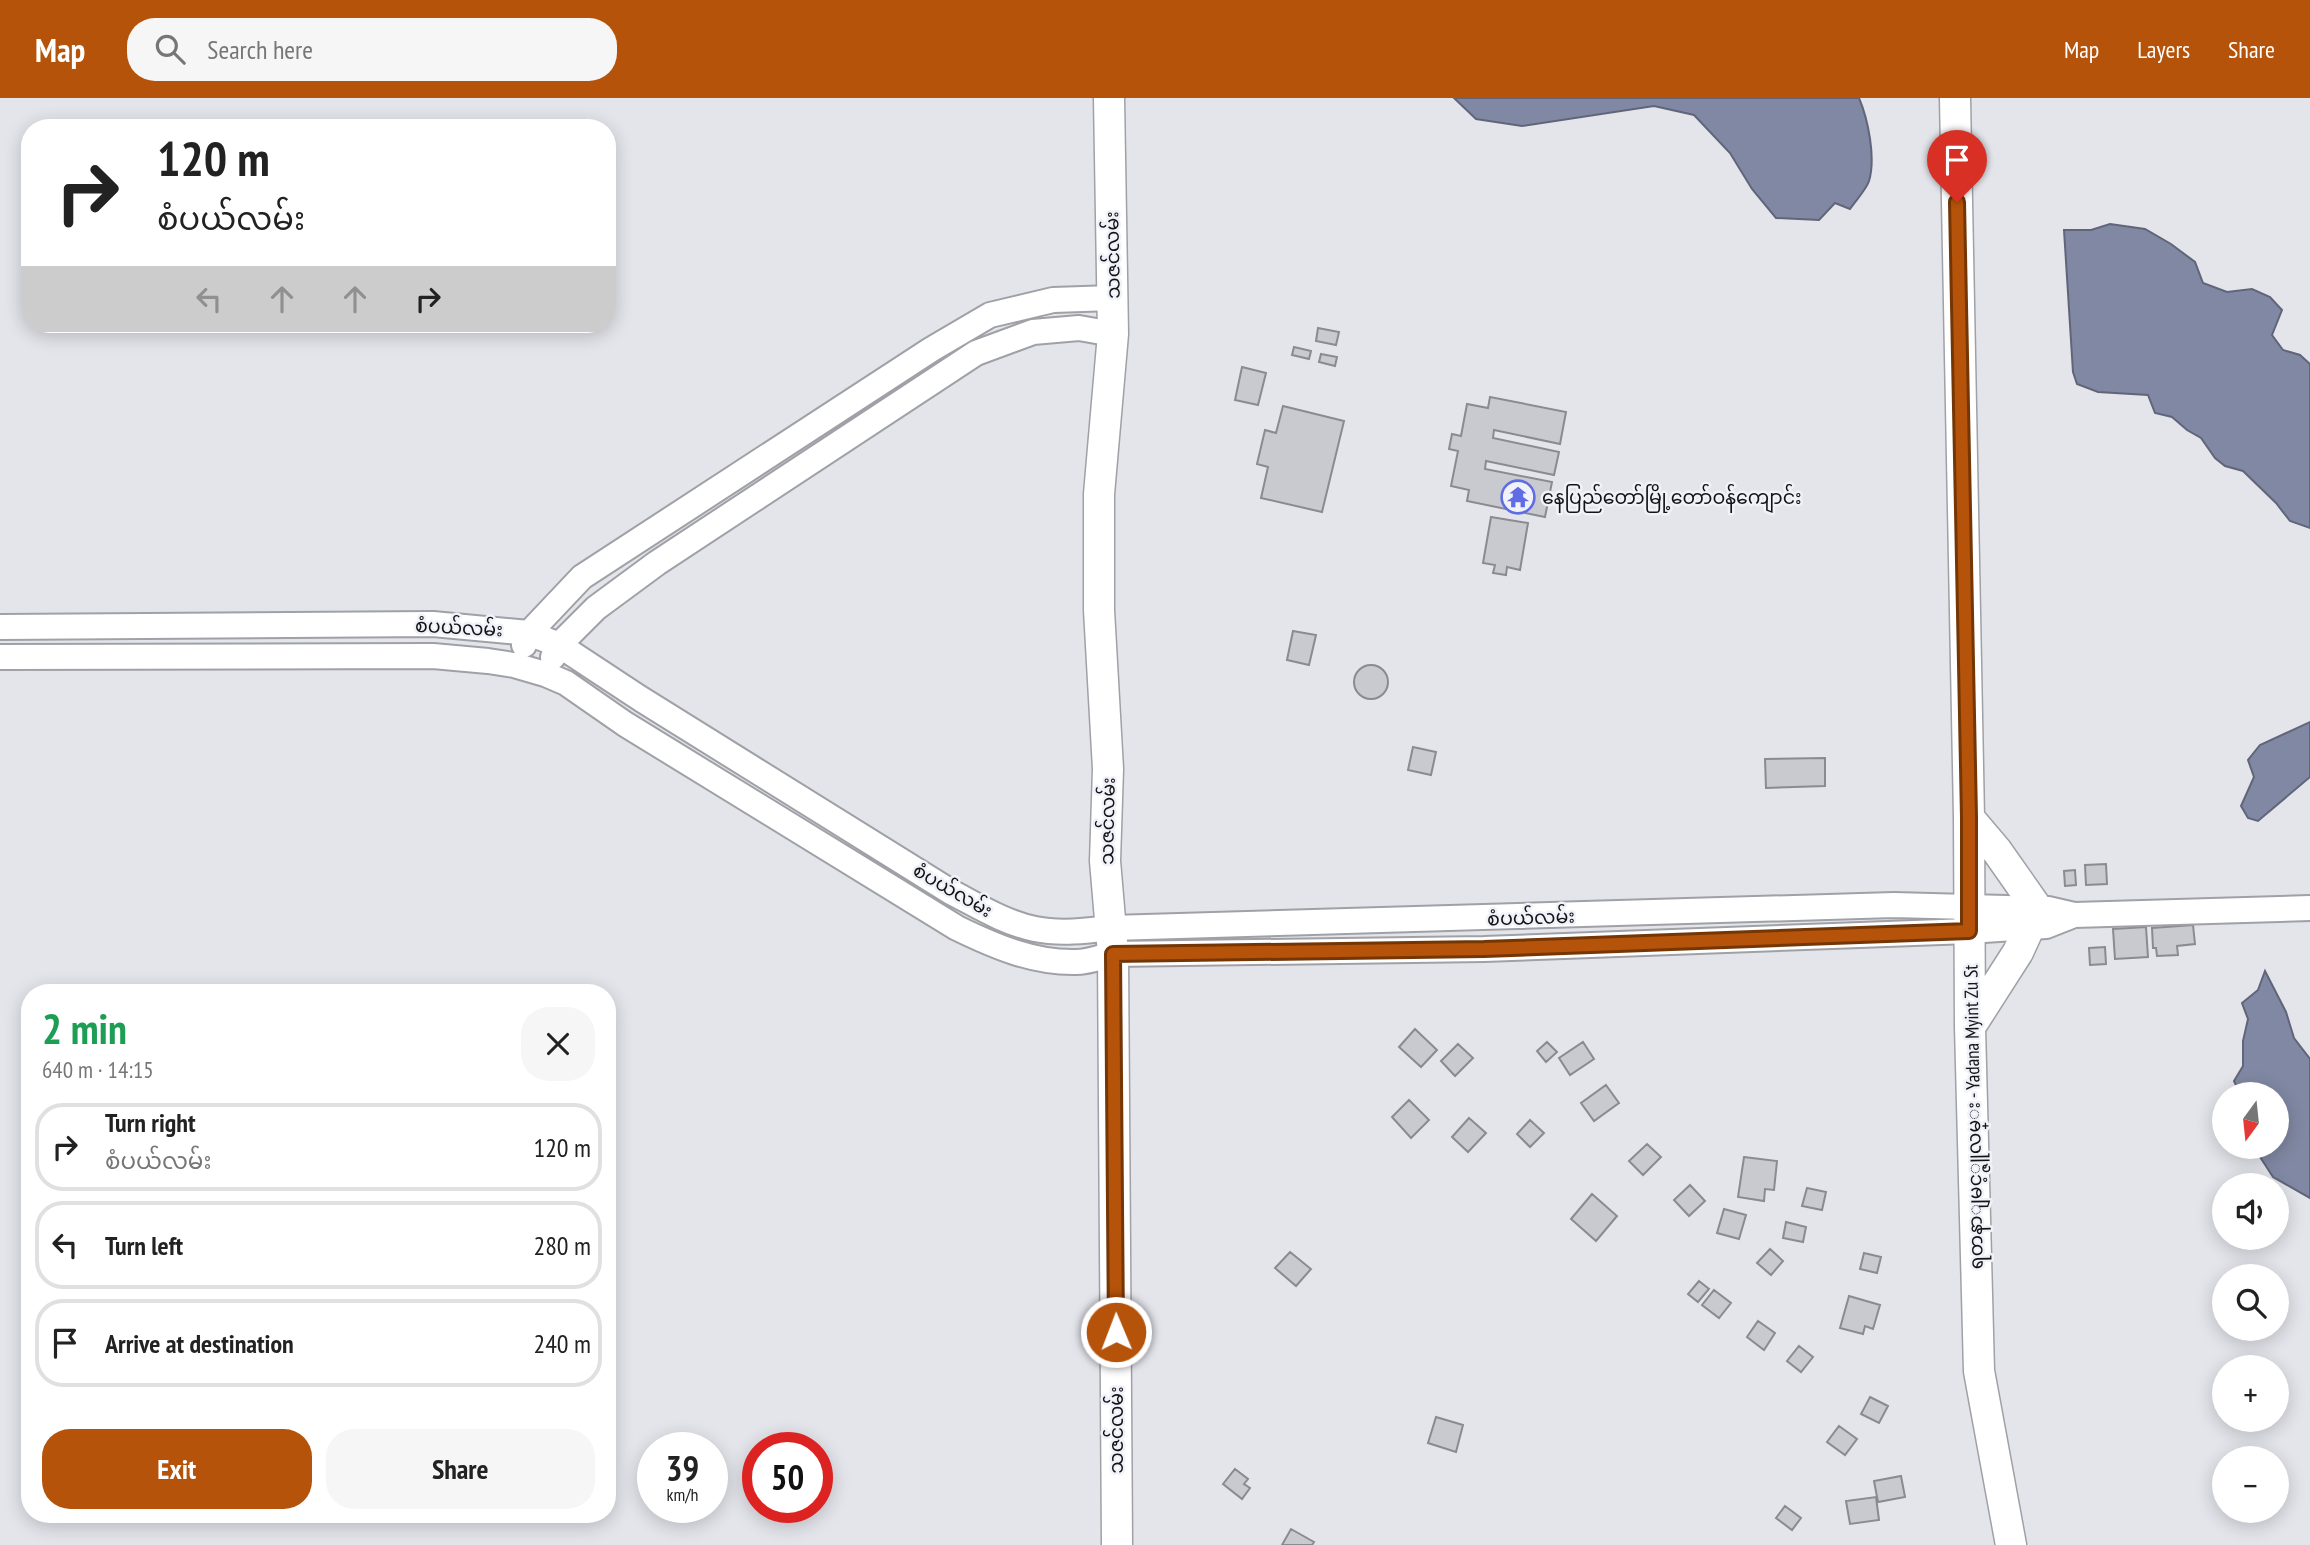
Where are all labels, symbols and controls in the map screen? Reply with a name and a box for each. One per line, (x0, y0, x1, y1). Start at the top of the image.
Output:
search box (127, 18, 617, 81)
text: Map (35, 28, 85, 71)
icon: search (151, 30, 189, 68)
text: Search here (207, 33, 313, 66)
text: Map (2064, 34, 2099, 65)
text: Layers (2137, 34, 2190, 65)
text: Share (2228, 34, 2275, 65)
text: 120 m (157, 126, 270, 190)
pin (1927, 130, 1987, 202)
icon: arrive (1938, 141, 1976, 179)
icon: right (42, 147, 133, 238)
text: စံပယ်လမ်း (157, 197, 305, 239)
street label: သဇင်လမ်း (1097, 211, 1125, 299)
icon: left (190, 280, 228, 318)
icon: ahead (263, 280, 301, 318)
icon: ahead (336, 280, 374, 318)
icon: right (409, 280, 447, 318)
temple icon: နေပြည်တော်မြို့တော်ဝန်ကျောင်း (1499, 478, 1537, 516)
place label: နေပြည်တော်မြို့တော်ဝန်ကျောင်း (1542, 483, 1802, 513)
street label: စံပယ်လမ်း (415, 611, 504, 641)
street label: သဇင်လမ်း (1092, 777, 1120, 865)
street label: စံပယ်လမ်း (909, 856, 998, 922)
street label: စံပယ်လမ်း (1487, 901, 1575, 931)
street label: ရတနာျမင့္ဇူလမ္း - Yadana Myint Zu St (1958, 964, 1992, 1270)
text: 2 min (42, 1001, 127, 1056)
button: close (521, 1007, 595, 1081)
text: 640 m · 14:15 (42, 1055, 154, 1084)
north arrow (2212, 1082, 2289, 1158)
map controls (2212, 1082, 2289, 1523)
text: Turn right (105, 1106, 196, 1139)
icon: right (46, 1128, 84, 1166)
text: 120 m (533, 1131, 591, 1164)
text: စံပယ်လမ်း (105, 1146, 211, 1175)
button: sound (2212, 1173, 2289, 1250)
icon: left (46, 1226, 84, 1264)
text: Turn left (105, 1229, 183, 1262)
text: 280 m (533, 1229, 591, 1262)
button: search (2212, 1264, 2289, 1341)
position arrow (1079, 1295, 1153, 1369)
icon: arrive (46, 1324, 84, 1362)
text: Arrive at destination (105, 1327, 294, 1360)
text: 240 m (533, 1327, 591, 1360)
button: + (2212, 1355, 2289, 1432)
street label: သဇင်လမ်း (1102, 1386, 1128, 1474)
button: Exit (42, 1429, 312, 1509)
button: Share (326, 1429, 595, 1509)
speed limit sign: 50 (742, 1432, 833, 1523)
text: 39 (666, 1445, 699, 1491)
button: − (2212, 1446, 2289, 1523)
text: km/h (667, 1483, 698, 1506)

